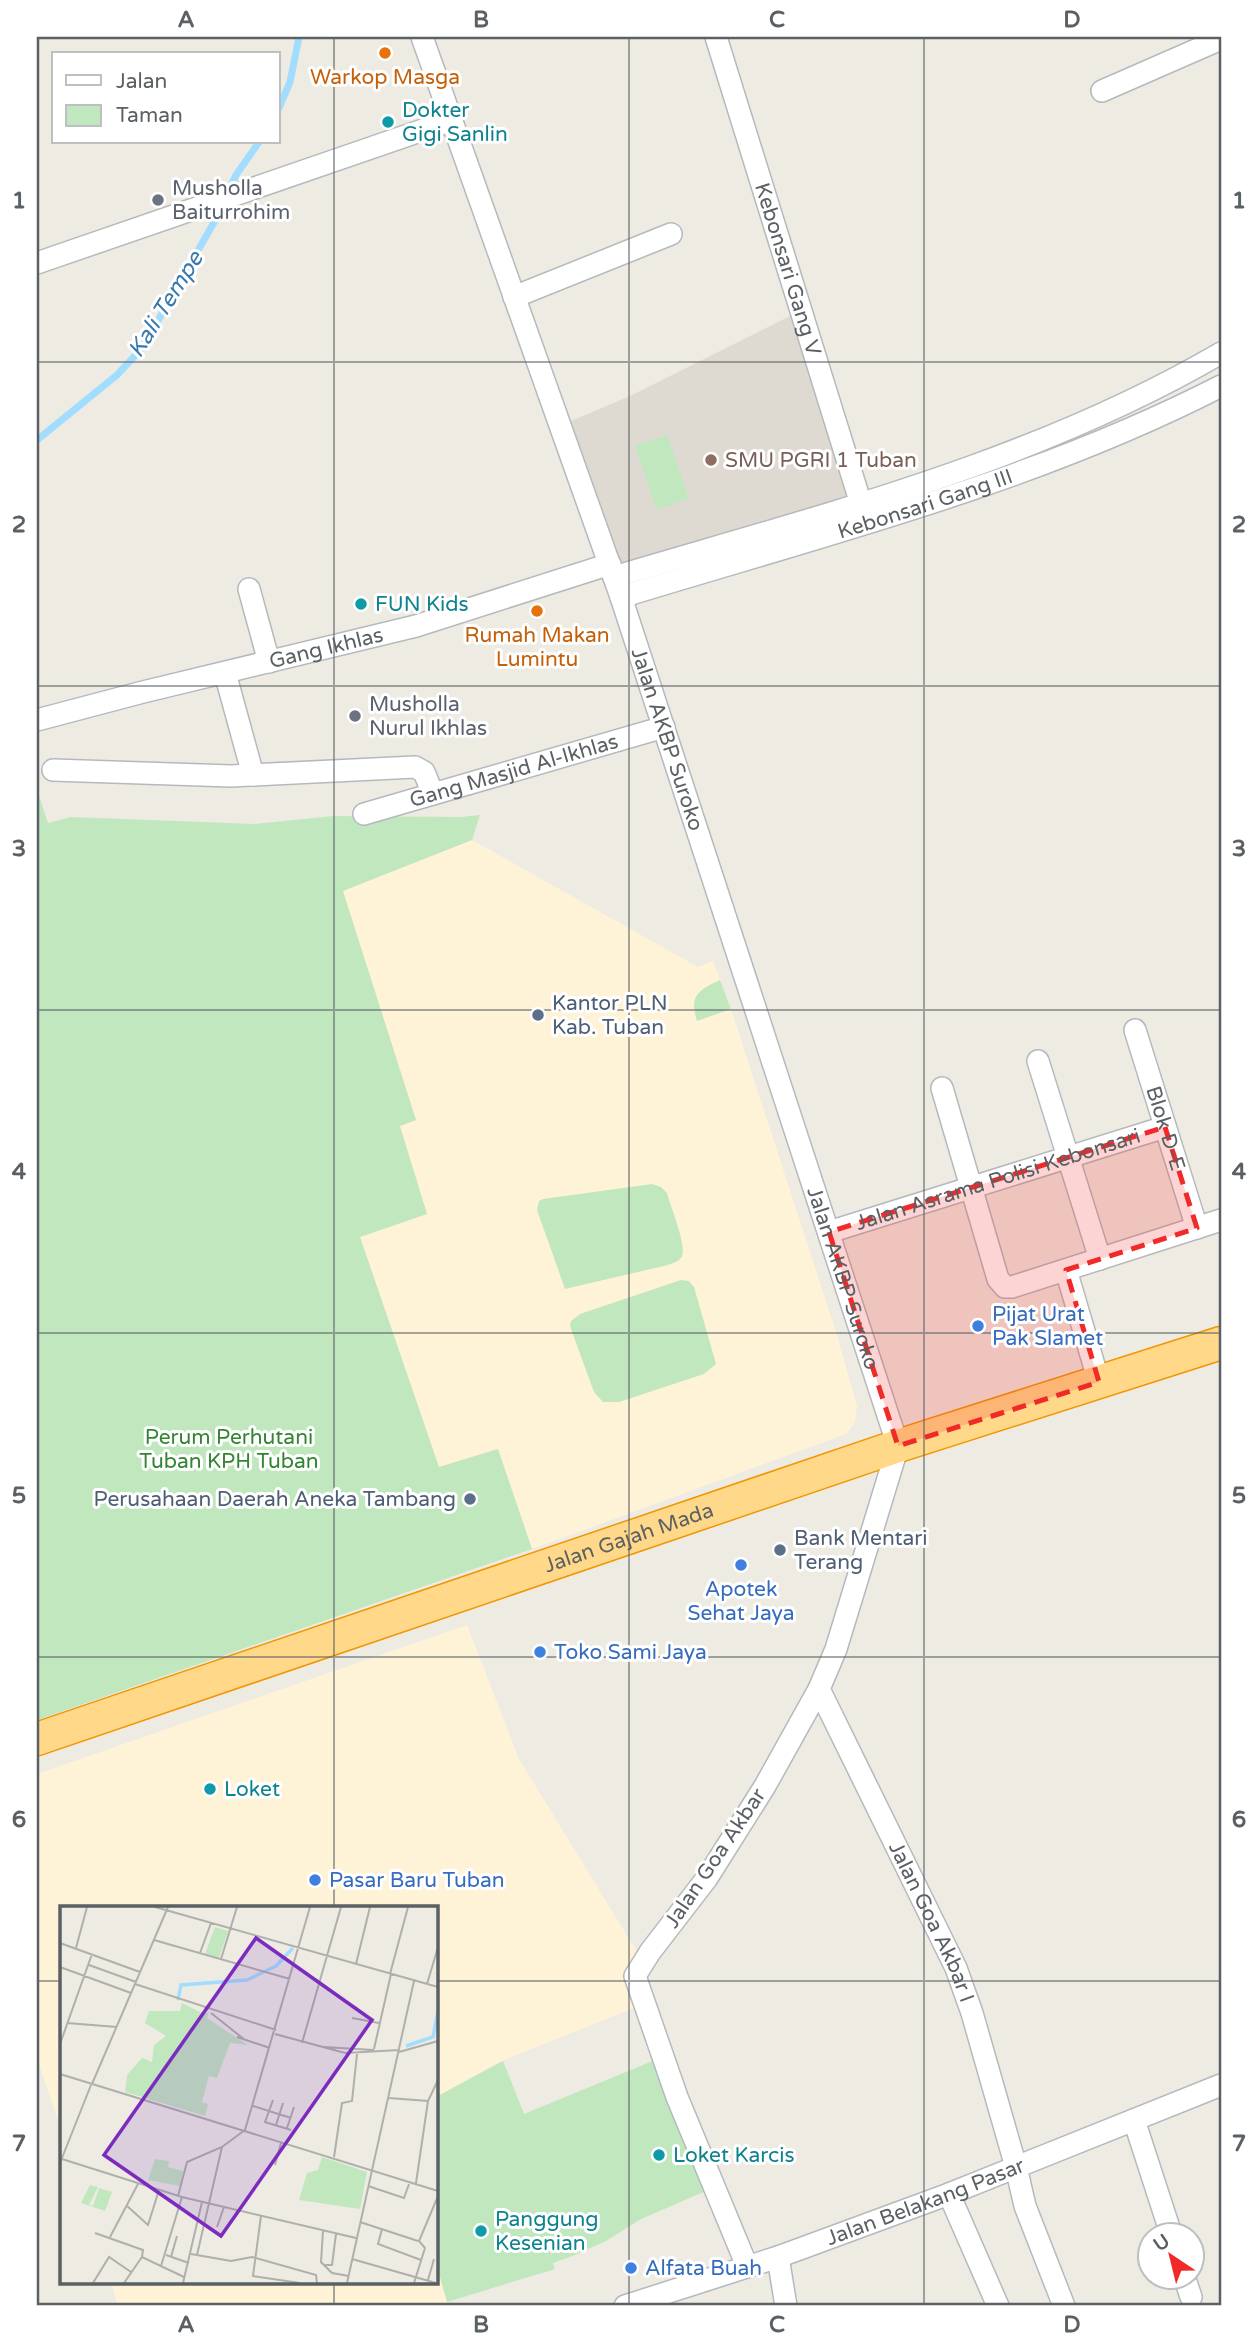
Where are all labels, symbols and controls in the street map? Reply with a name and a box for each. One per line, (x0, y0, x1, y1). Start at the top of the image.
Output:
text: A (177, 6, 195, 34)
text: B (473, 6, 489, 34)
text: C (769, 6, 785, 34)
text: D (1063, 6, 1081, 34)
marker: Warkop Masga (377, 45, 393, 61)
legend (52, 52, 280, 144)
place label: Warkop Masga (310, 65, 460, 90)
text: Jalan (116, 69, 167, 94)
place label: Dokter Gigi Sanlin (402, 98, 508, 147)
text: Taman (116, 103, 183, 128)
marker: Dokter Gigi Sanlin (380, 114, 396, 130)
place label: Musholla Baiturrohim (172, 176, 290, 225)
street label: Kebonsari Gang V (749, 180, 826, 359)
text: 1 (12, 187, 26, 215)
text: 1 (1232, 187, 1246, 215)
marker: Musholla Baiturrohim (150, 192, 166, 208)
water label: Kali Tempe (122, 245, 211, 363)
place label: SMU PGRI 1 Tuban (725, 448, 917, 473)
marker: SMU PGRI 1 Tuban (703, 452, 719, 468)
street label: Kebonsari Gang III (835, 464, 1016, 545)
text: 2 (12, 511, 26, 539)
text: 2 (1232, 511, 1246, 539)
place label: FUN Kids (375, 592, 469, 617)
marker: FUN Kids (353, 596, 369, 612)
marker: Rumah Makan Lumintu (529, 603, 545, 619)
street label: Gang Ikhlas (267, 622, 386, 674)
place label: Rumah Makan Lumintu (465, 623, 609, 672)
street label: Jalan AKBP Suroko (625, 645, 708, 834)
place label: Musholla Nurul Ikhlas (369, 692, 487, 741)
marker: Musholla Nurul Ikhlas (347, 708, 363, 724)
street label: Gang Masjid Al-Ikhlas (407, 729, 621, 813)
text: 3 (12, 835, 26, 863)
text: 3 (1232, 835, 1246, 863)
place label: Kantor PLN Kab. Tuban (552, 991, 668, 1040)
marker: Kantor PLN Kab. Tuban (530, 1007, 546, 1023)
street label: Blok D-E (1140, 1083, 1190, 1174)
street label: Jalan Asrama Polisi Kebonsari (853, 1123, 1144, 1236)
text: 4 (12, 1158, 27, 1186)
text: 4 (1232, 1158, 1247, 1186)
street label: Jalan AKBP Suroko (801, 1184, 884, 1373)
place label: Pijat Urat Pak Slamet (992, 1302, 1103, 1351)
marker: Pijat Urat Pak Slamet (970, 1318, 986, 1334)
park label: Perum Perhutani Tuban KPH Tuban (139, 1425, 319, 1474)
text: 5 (12, 1482, 26, 1510)
text: 5 (1232, 1482, 1246, 1510)
place label: Perusahaan Daerah Aneka Tambang (94, 1487, 456, 1512)
marker: Perusahaan Daerah Aneka Tambang (462, 1491, 478, 1507)
street label: Jalan Gajah Mada (541, 1498, 717, 1579)
place label: Bank Mentari Terang (794, 1526, 928, 1575)
marker: Bank Mentari Terang (772, 1542, 788, 1558)
marker: Apotek Sehat Jaya (733, 1557, 749, 1573)
place label: Apotek Sehat Jaya (688, 1577, 795, 1626)
place label: Toko Sami Jaya (554, 1640, 707, 1665)
marker: Toko Sami Jaya (532, 1644, 548, 1660)
place label: Loket (224, 1777, 280, 1802)
marker: Loket (202, 1781, 218, 1797)
street label: Jalan Goa Akbar (660, 1784, 771, 1933)
text: 6 (12, 1806, 26, 1834)
text: 6 (1232, 1806, 1246, 1834)
street label: Jalan Goa Akbar I (883, 1838, 979, 2006)
place label: Pasar Baru Tuban (329, 1868, 505, 1893)
marker: Pasar Baru Tuban (307, 1872, 323, 1888)
inset map (60, 1906, 438, 2284)
text: 7 (12, 2130, 26, 2158)
text: 7 (1232, 2130, 1246, 2158)
place label: Loket Karcis (673, 2143, 795, 2168)
marker: Loket Karcis (651, 2147, 667, 2163)
street label: Jalan Belakang Pasar (823, 2153, 1028, 2251)
place label: Panggung Kesenian (495, 2207, 599, 2256)
north arrow (1136, 2220, 1206, 2290)
marker: Panggung Kesenian (473, 2223, 489, 2239)
text: U (1150, 2230, 1174, 2256)
place label: Alfata Buah (645, 2256, 762, 2281)
marker: Alfata Buah (623, 2260, 639, 2276)
text: A (177, 2311, 195, 2339)
text: B (473, 2311, 489, 2339)
text: C (769, 2311, 785, 2339)
text: D (1063, 2311, 1081, 2339)

